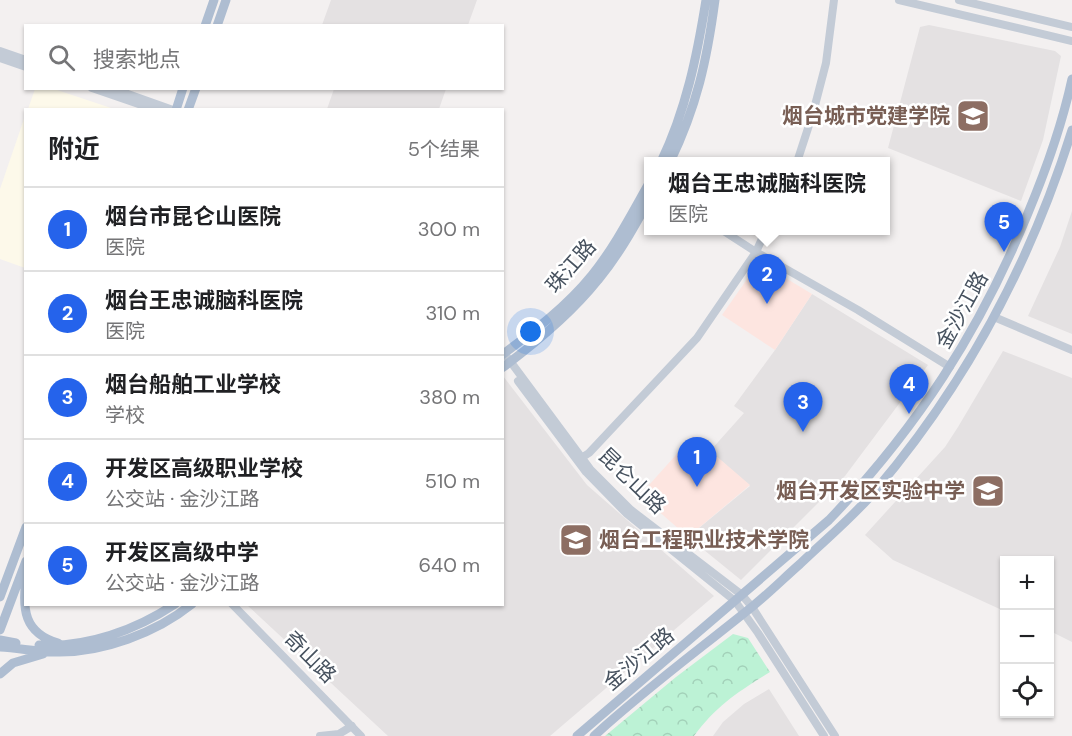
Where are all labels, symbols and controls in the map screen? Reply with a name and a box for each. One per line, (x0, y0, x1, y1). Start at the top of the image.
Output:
search box (24, 24, 504, 90)
icon: search (45, 41, 78, 74)
text: 搜索地点 (93, 45, 181, 74)
school or university icon: 烟台城市党建学院 (955, 98, 991, 134)
place label: 烟台城市党建学院 (782, 102, 950, 130)
text: 附近 (48, 132, 100, 166)
text: 5个结果 (408, 136, 480, 162)
popup (644, 157, 890, 235)
text: 烟台王忠诚脑科医院 (668, 169, 866, 198)
text: 医院 (668, 201, 708, 227)
text: 烟台市昆仑山医院 (105, 202, 281, 231)
pin: 5 (984, 202, 1024, 252)
text: 1 (64, 216, 71, 242)
text: 300 m (418, 216, 480, 242)
street label: 珠江路 (540, 233, 602, 299)
text: 医院 (105, 234, 145, 260)
pin: 2 (748, 254, 786, 304)
street label: 金沙江路 (929, 266, 995, 354)
text: 烟台王忠诚脑科医院 (105, 286, 303, 315)
text: 2 (62, 300, 73, 326)
text: 310 m (425, 300, 480, 326)
your location (516, 317, 545, 346)
text: 医院 (105, 318, 145, 344)
pin: 4 (890, 364, 928, 414)
text: 烟台船舶工业学校 (105, 370, 281, 399)
pin: 3 (784, 382, 822, 432)
text: 3 (61, 384, 74, 410)
text: 380 m (419, 384, 480, 410)
text: 学校 (105, 402, 145, 428)
pin: 1 (678, 438, 716, 487)
street label: 昆仑山路 (592, 442, 672, 520)
text: 开发区高级职业学校 (105, 454, 303, 483)
text: 4 (61, 468, 74, 494)
text: 510 m (425, 468, 480, 494)
school or university icon: 烟台开发区实验中学 (970, 473, 1006, 509)
place label: 烟台开发区实验中学 (776, 477, 965, 505)
text: 公交站 · 金沙江路 (105, 486, 260, 512)
school or university icon: 烟台工程职业技术学院 (558, 522, 594, 558)
place label: 烟台工程职业技术学院 (599, 526, 809, 554)
text: 开发区高级中学 (105, 538, 259, 567)
text: 5 (61, 552, 74, 578)
text: 640 m (418, 552, 480, 578)
map controls (1000, 556, 1054, 718)
button: + (1000, 556, 1054, 610)
text: 公交站 · 金沙江路 (105, 570, 260, 596)
button: − (1000, 610, 1054, 664)
street label: 金沙江路 (598, 621, 680, 697)
street label: 奇山路 (278, 625, 342, 689)
button: locate (1000, 664, 1054, 718)

